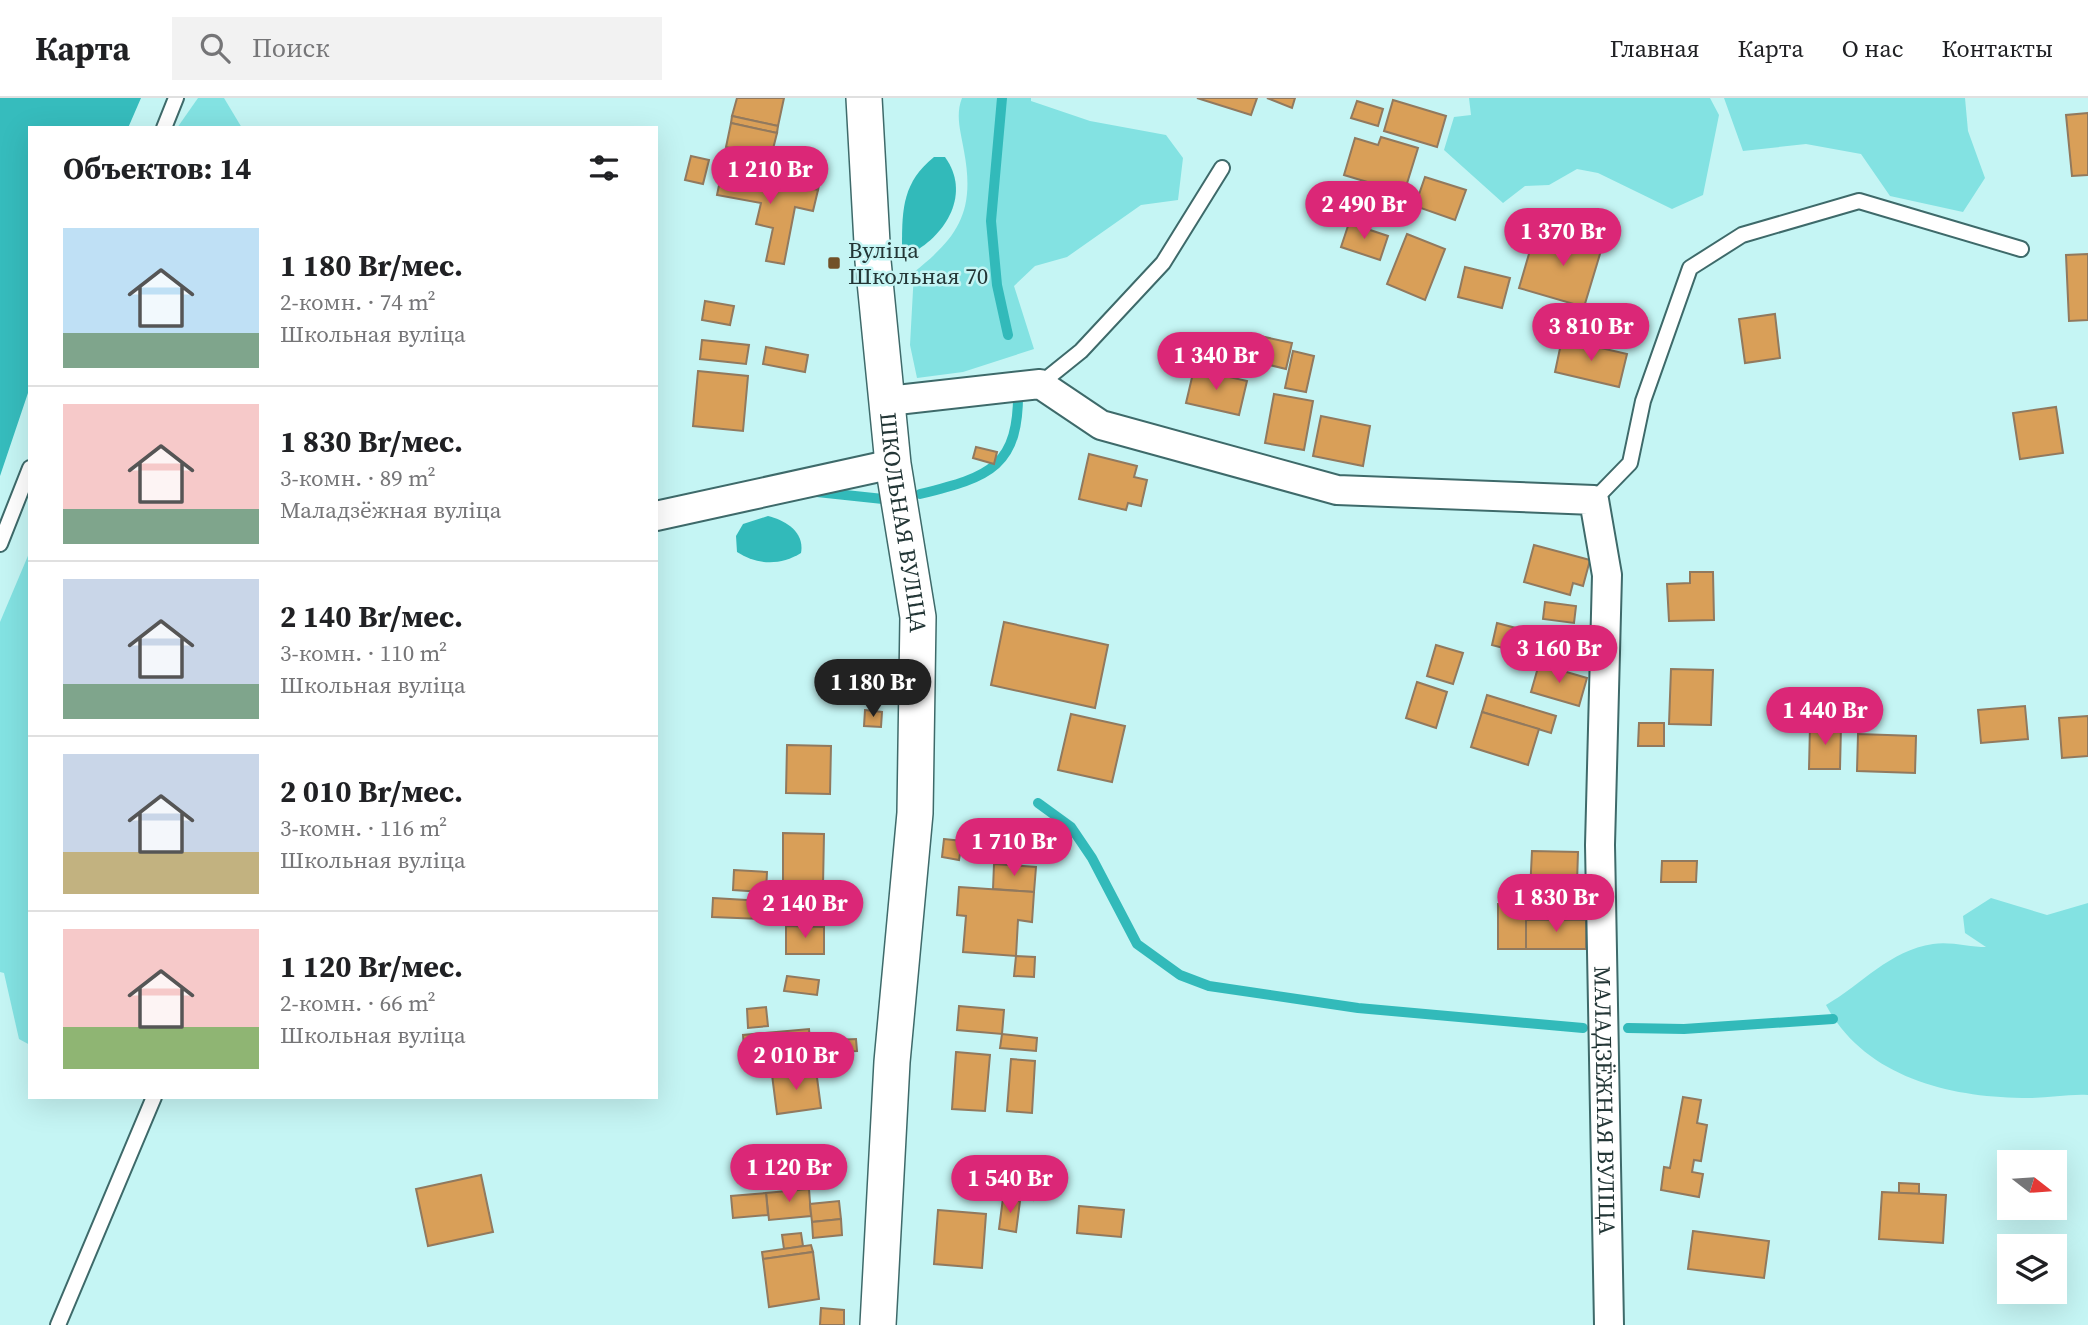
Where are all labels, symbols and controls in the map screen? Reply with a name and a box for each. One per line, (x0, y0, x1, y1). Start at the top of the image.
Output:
search box (172, 17, 662, 80)
text: Карта (35, 26, 130, 71)
icon: search (196, 29, 234, 67)
text: Поиск (252, 30, 330, 66)
text: Главная (1610, 32, 1699, 65)
text: Карта (1737, 32, 1804, 65)
text: О нас (1842, 32, 1903, 65)
text: Контакты (1941, 32, 2053, 65)
pin: 1 210 Br (698, 146, 842, 206)
text: Объектов: 14 (63, 148, 251, 189)
icon: filters (585, 149, 623, 187)
text: 1 210 Br (727, 153, 813, 185)
pin: 2 490 Br (1292, 181, 1436, 241)
text: 2 490 Br (1321, 188, 1407, 220)
pin: 1 370 Br (1491, 208, 1635, 268)
text: 1 370 Br (1520, 215, 1606, 247)
place label: Вуліца Школьная 70 (848, 234, 988, 292)
text: 1 180 Br/мес. (280, 245, 463, 286)
marker: Вуліца Школьная 70 (826, 255, 842, 271)
icon: home (119, 256, 203, 340)
text: 2-комн. · 74 m² (280, 286, 436, 318)
pin: 3 810 Br (1519, 303, 1663, 363)
text: 3 810 Br (1548, 310, 1634, 342)
text: Школьная вуліца (280, 318, 466, 350)
pin: 1 340 Br (1144, 332, 1288, 392)
text: 1 340 Br (1173, 339, 1259, 371)
street label: ШКОЛЬНАЯ ВУЛІЦА (872, 411, 934, 634)
text: 1 830 Br/мес. (280, 421, 463, 462)
icon: home (119, 432, 203, 516)
text: 3-комн. · 89 m² (280, 462, 436, 494)
text: Маладзёжная вуліца (280, 494, 502, 526)
text: 2 140 Br/мес. (280, 596, 463, 637)
icon: home (119, 607, 203, 691)
pin: 3 160 Br (1487, 626, 1631, 685)
text: 3 160 Br (1516, 632, 1602, 664)
text: 3-комн. · 110 m² (280, 637, 447, 669)
pin: 1 180 Br (801, 660, 945, 719)
text: 1 180 Br (830, 666, 916, 698)
text: Школьная вуліца (280, 669, 466, 701)
pin: 1 440 Br (1753, 688, 1897, 747)
text: 1 440 Br (1782, 694, 1868, 726)
text: 2 010 Br/мес. (280, 771, 463, 812)
icon: home (119, 782, 203, 866)
text: 3-комн. · 116 m² (280, 812, 447, 844)
pin: 1 710 Br (942, 818, 1086, 878)
text: 1 710 Br (971, 825, 1057, 857)
text: Школьная вуліца (280, 844, 466, 876)
pin: 1 830 Br (1484, 874, 1628, 934)
pin: 2 140 Br (733, 880, 877, 940)
text: 1 830 Br (1513, 881, 1599, 913)
text: 2 140 Br (762, 887, 848, 919)
text: 1 120 Br/мес. (280, 946, 463, 987)
icon: home (119, 957, 203, 1041)
street label: МАЛАДЗЁЖНАЯ ВУЛІЦА (1586, 966, 1623, 1236)
text: 2-комн. · 66 m² (280, 987, 436, 1019)
text: Школьная вуліца (280, 1019, 466, 1051)
pin: 2 010 Br (724, 1032, 868, 1092)
text: 2 010 Br (753, 1039, 839, 1071)
pin: 1 120 Br (717, 1144, 861, 1204)
north arrow (1997, 1150, 2067, 1220)
map controls (1997, 1150, 2067, 1304)
text: 1 120 Br (746, 1151, 832, 1183)
pin: 1 540 Br (938, 1156, 1082, 1215)
text: 1 540 Br (967, 1162, 1053, 1194)
button: layers (1997, 1234, 2067, 1304)

